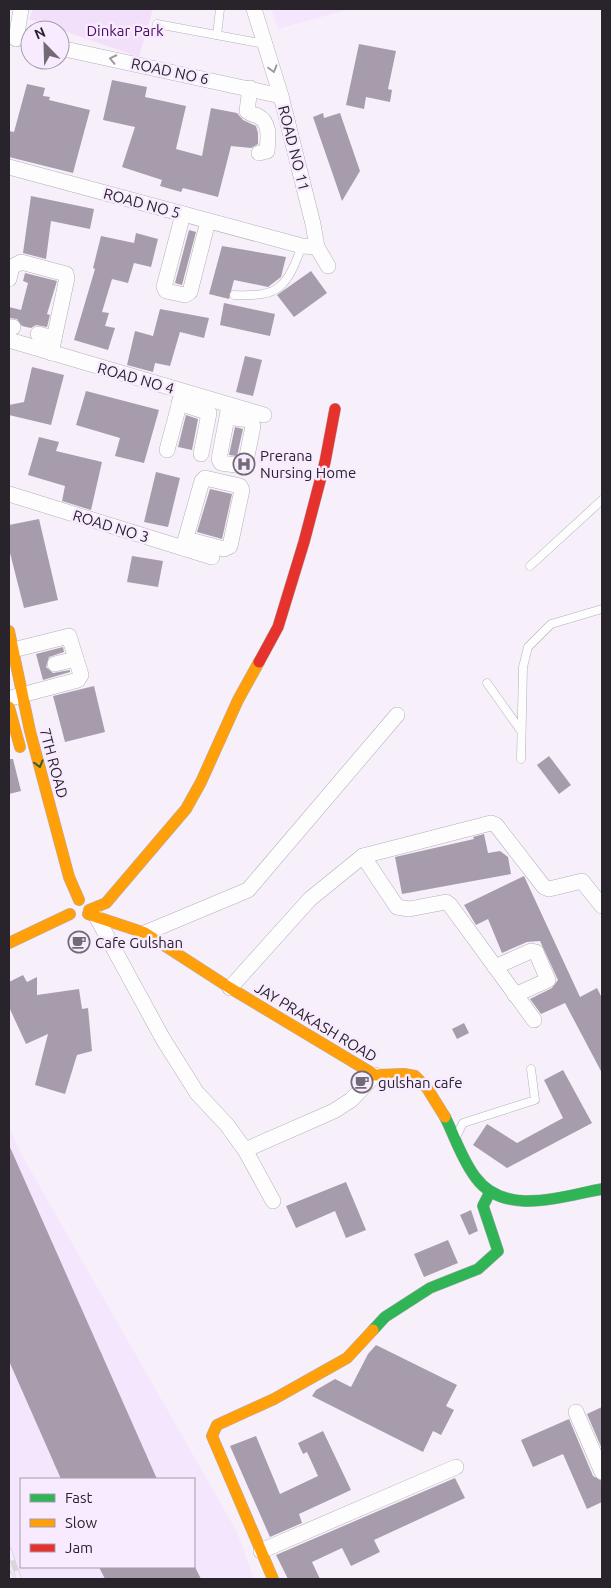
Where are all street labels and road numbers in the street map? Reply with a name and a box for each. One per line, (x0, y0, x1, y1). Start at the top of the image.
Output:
street label: ROAD NO 6 (130, 54, 210, 88)
street label: ROAD NO 11 (275, 104, 313, 192)
street label: ROAD NO 5 (102, 185, 182, 221)
street label: ROAD NO 4 (96, 359, 176, 397)
street label: ROAD NO 3 (71, 506, 151, 546)
street label: 7TH ROAD (36, 726, 72, 800)
street label: JAY PRAKASH ROAD (252, 979, 380, 1065)

